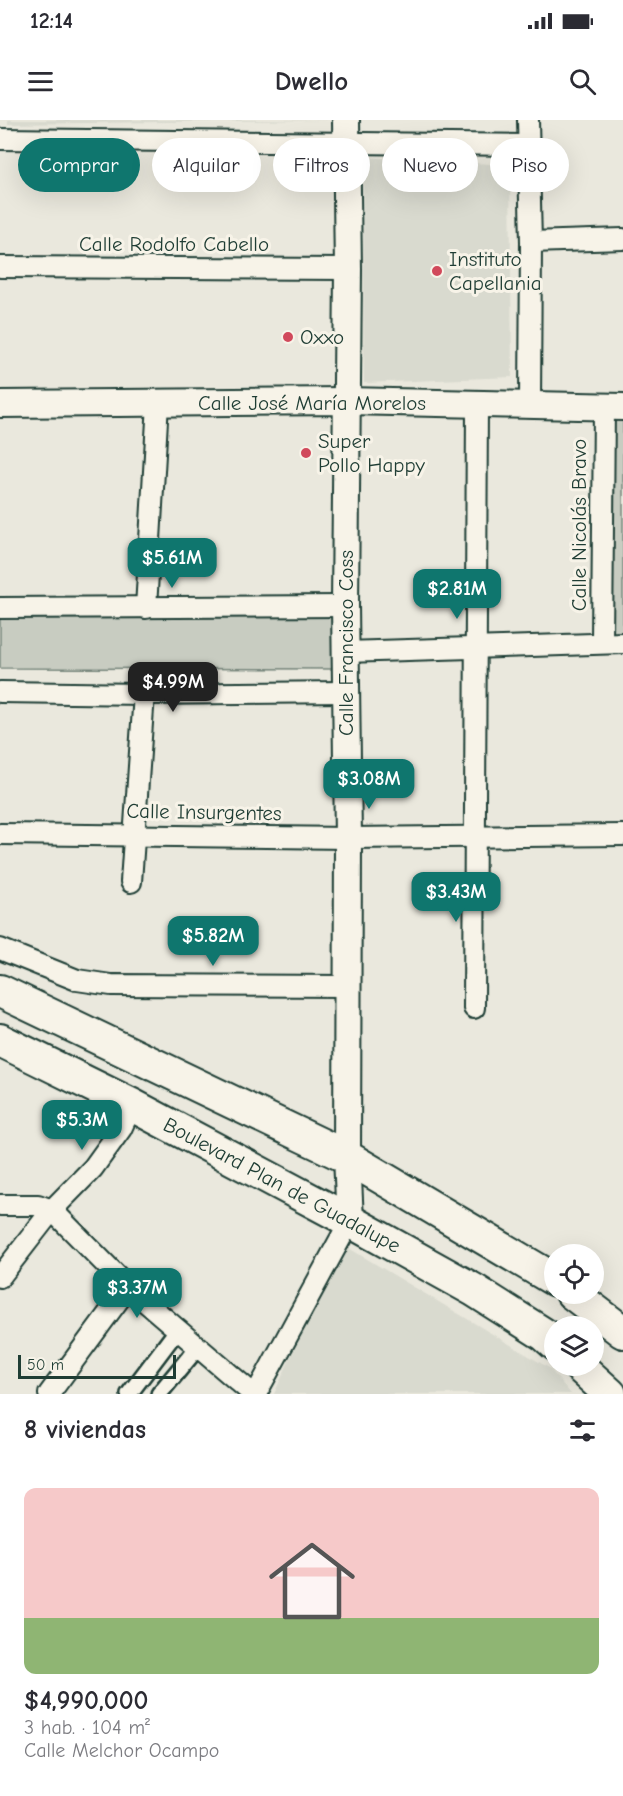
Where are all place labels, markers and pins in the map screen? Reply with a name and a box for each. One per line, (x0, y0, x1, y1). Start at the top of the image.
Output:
place label: Instituto Capellania (449, 247, 542, 295)
marker: Instituto Capellania (430, 264, 444, 278)
place label: Oxxo (300, 325, 344, 349)
marker: Oxxo (281, 330, 295, 344)
place label: Super Pollo Happy (318, 429, 426, 477)
marker: Super Pollo Happy (299, 446, 313, 460)
pin: $5.61M (123, 538, 221, 589)
pin: $2.81M (408, 569, 506, 620)
pin: $4.99M (124, 662, 222, 713)
pin: $3.08M (320, 759, 418, 810)
pin: $3.43M (407, 872, 505, 923)
pin: $5.82M (164, 916, 262, 967)
pin: $5.3M (40, 1100, 124, 1151)
pin: $3.37M (88, 1268, 186, 1319)

